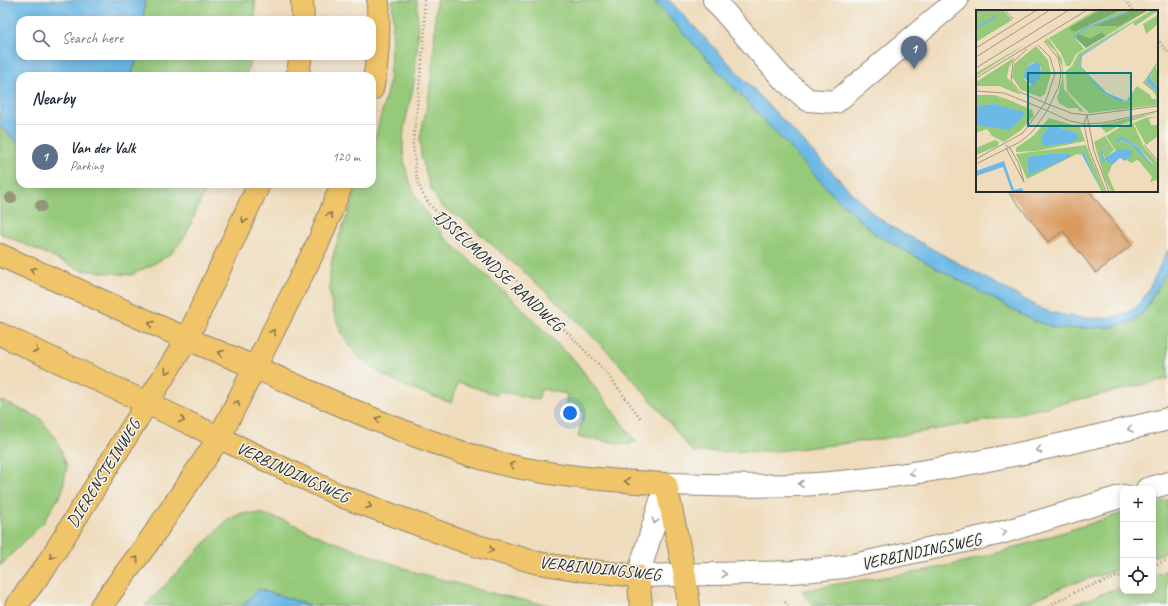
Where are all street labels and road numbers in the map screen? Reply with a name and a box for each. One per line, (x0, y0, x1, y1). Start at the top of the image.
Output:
street label: IJSSELMONDSE RANDWEG (429, 205, 569, 337)
street label: DIERENSTEINWEG (62, 414, 146, 531)
street label: VERBINDINGSWEG (233, 437, 354, 508)
street label: VERBINDINGSWEG (859, 528, 985, 574)
street label: VERBINDINGSWEG (538, 552, 663, 585)

